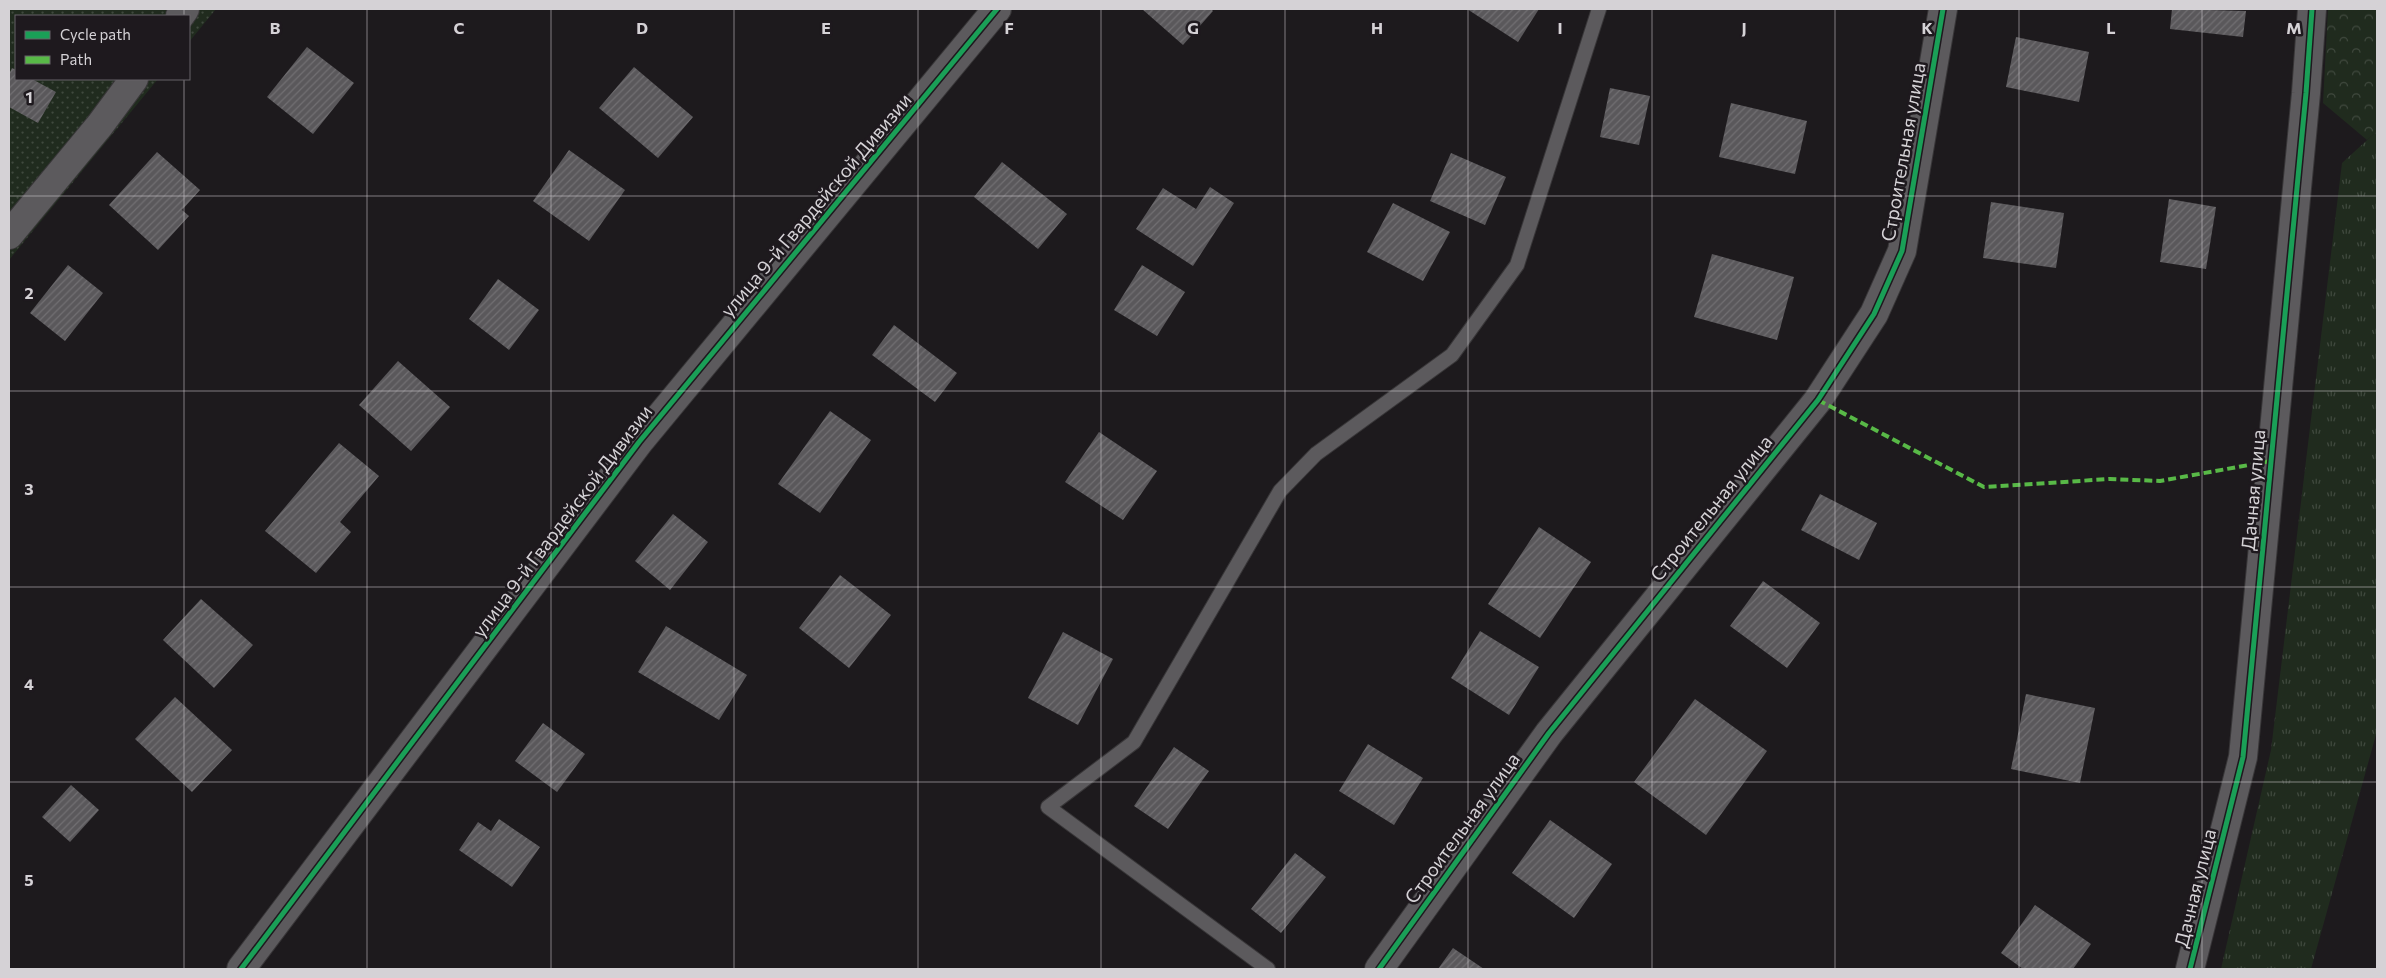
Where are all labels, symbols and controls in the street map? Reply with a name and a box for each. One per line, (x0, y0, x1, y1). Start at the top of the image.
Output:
legend (15, 15, 190, 80)
text: B (270, 18, 281, 37)
text: C (454, 18, 465, 37)
text: D (636, 18, 648, 37)
text: E (821, 18, 831, 37)
text: F (1004, 18, 1014, 37)
text: G (1187, 18, 1199, 37)
text: H (1371, 18, 1383, 37)
text: I (1557, 18, 1563, 37)
text: J (1741, 18, 1747, 37)
text: K (1921, 18, 1933, 37)
text: L (2106, 18, 2116, 37)
text: M (2286, 18, 2302, 37)
text: Cycle path (60, 25, 131, 43)
text: Path (60, 50, 92, 68)
street label: Строительная улица (1875, 61, 1930, 243)
text: 1 (25, 87, 33, 106)
street label: улица 9-й Гвардейской Дивизии (715, 88, 916, 321)
text: 2 (24, 283, 34, 302)
street label: улица 9-й Гвардейской Дивизии (467, 400, 656, 641)
street label: Дачная улица (2236, 429, 2269, 551)
street label: Строительная улица (1645, 430, 1776, 585)
text: 3 (24, 479, 34, 498)
text: 4 (24, 674, 34, 693)
street label: Строительная улица (1399, 748, 1524, 908)
street label: Дачная улица (2169, 826, 2220, 949)
text: 5 (24, 870, 34, 889)

